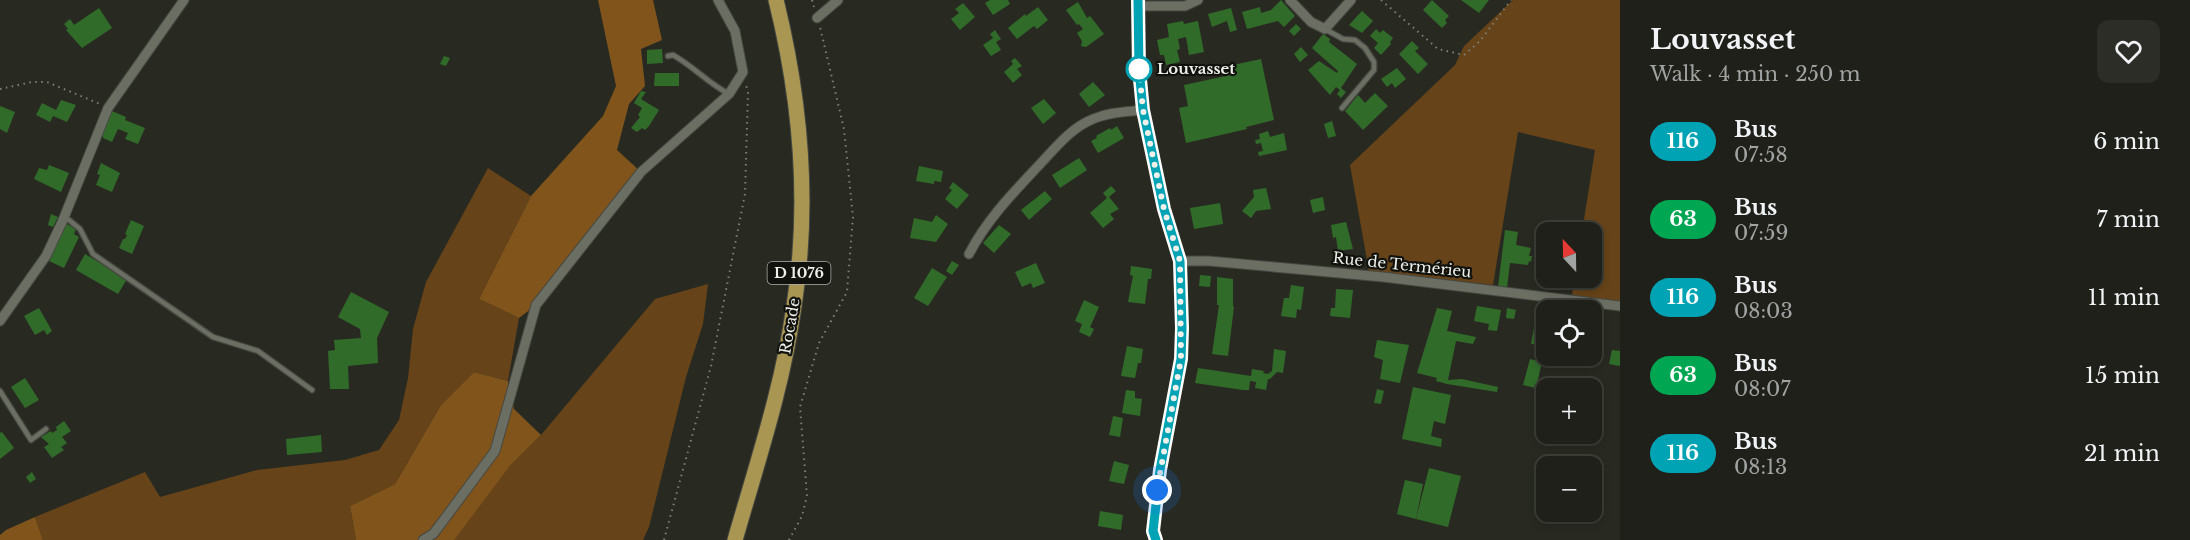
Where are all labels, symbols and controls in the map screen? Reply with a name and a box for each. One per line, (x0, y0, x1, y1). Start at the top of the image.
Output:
button: heart (2097, 20, 2160, 83)
text: Louvasset (1650, 22, 1796, 57)
marker: Louvasset (1126, 56, 1152, 82)
place label: Louvasset (1157, 59, 1235, 78)
text: Walk · 4 min · 250 m (1650, 62, 1860, 86)
text: Bus (1734, 116, 1777, 143)
text: 116 (1667, 128, 1699, 154)
text: 6 min (2093, 128, 2160, 155)
text: 07:58 (1734, 143, 1788, 167)
text: Bus (1734, 194, 1777, 221)
text: 63 (1669, 206, 1697, 232)
text: 7 min (2096, 206, 2160, 233)
text: 07:59 (1734, 221, 1788, 245)
north arrow (1536, 222, 1602, 288)
map controls (1536, 222, 1602, 522)
street label: Rue de Termérieu (1332, 248, 1472, 281)
road number: D 1076 (768, 262, 830, 284)
text: Bus (1734, 272, 1777, 299)
text: 116 (1667, 284, 1699, 310)
text: 11 min (2088, 284, 2160, 311)
street label: Rocade (775, 296, 804, 355)
text: 08:03 (1734, 299, 1793, 323)
button: locate (1536, 300, 1602, 366)
text: Bus (1734, 350, 1777, 377)
text: 63 (1669, 362, 1697, 388)
text: 15 min (2085, 362, 2160, 389)
text: 08:07 (1734, 377, 1790, 401)
button: + (1536, 378, 1602, 444)
text: Bus (1734, 428, 1777, 455)
text: 116 (1667, 440, 1699, 466)
text: 21 min (2084, 440, 2160, 467)
text: 08:13 (1734, 455, 1787, 479)
button: − (1536, 456, 1602, 522)
your location (1142, 475, 1172, 505)

